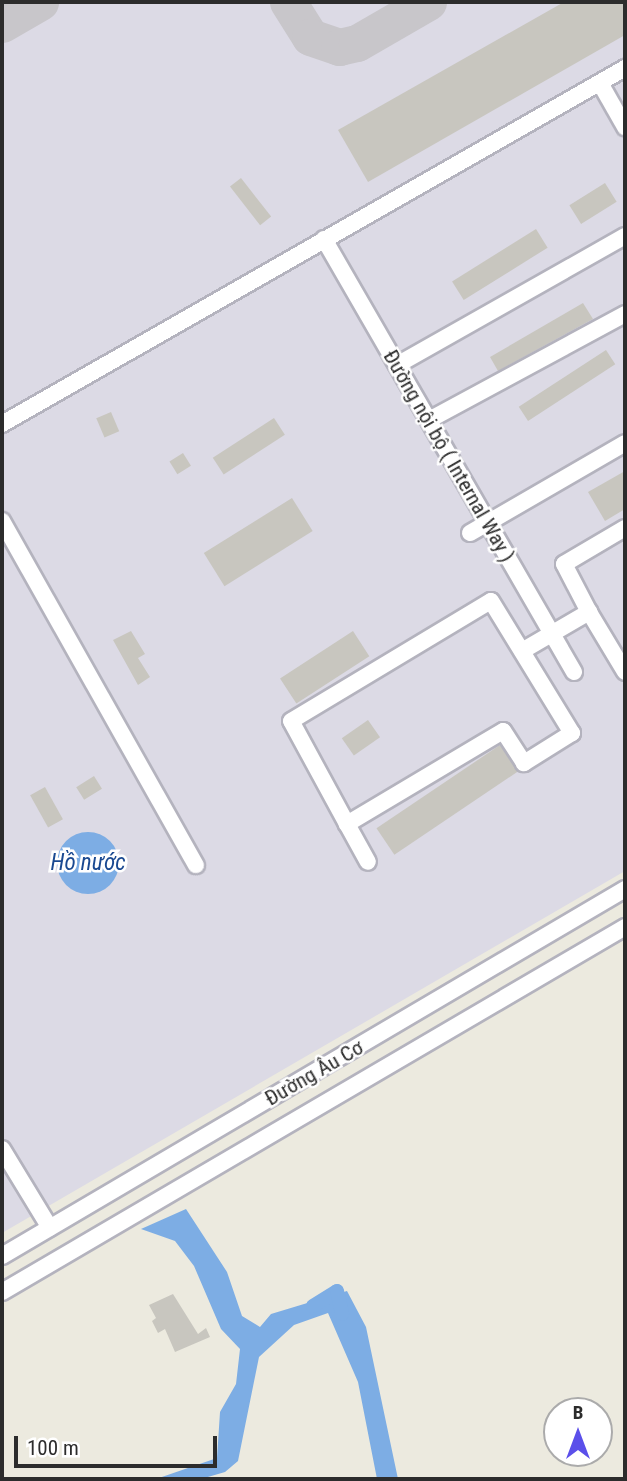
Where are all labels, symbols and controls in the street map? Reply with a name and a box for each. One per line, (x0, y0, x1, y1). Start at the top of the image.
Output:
street label: Đường nội bộ ( Internal Way ) (378, 345, 520, 567)
water label: Hồ nước (51, 849, 125, 877)
street label: Đường Âu Cơ (260, 1035, 368, 1111)
north arrow (543, 1397, 613, 1467)
text: B (573, 1401, 583, 1424)
scale bar (18, 1422, 220, 1466)
text: 100 m (27, 1436, 79, 1460)

